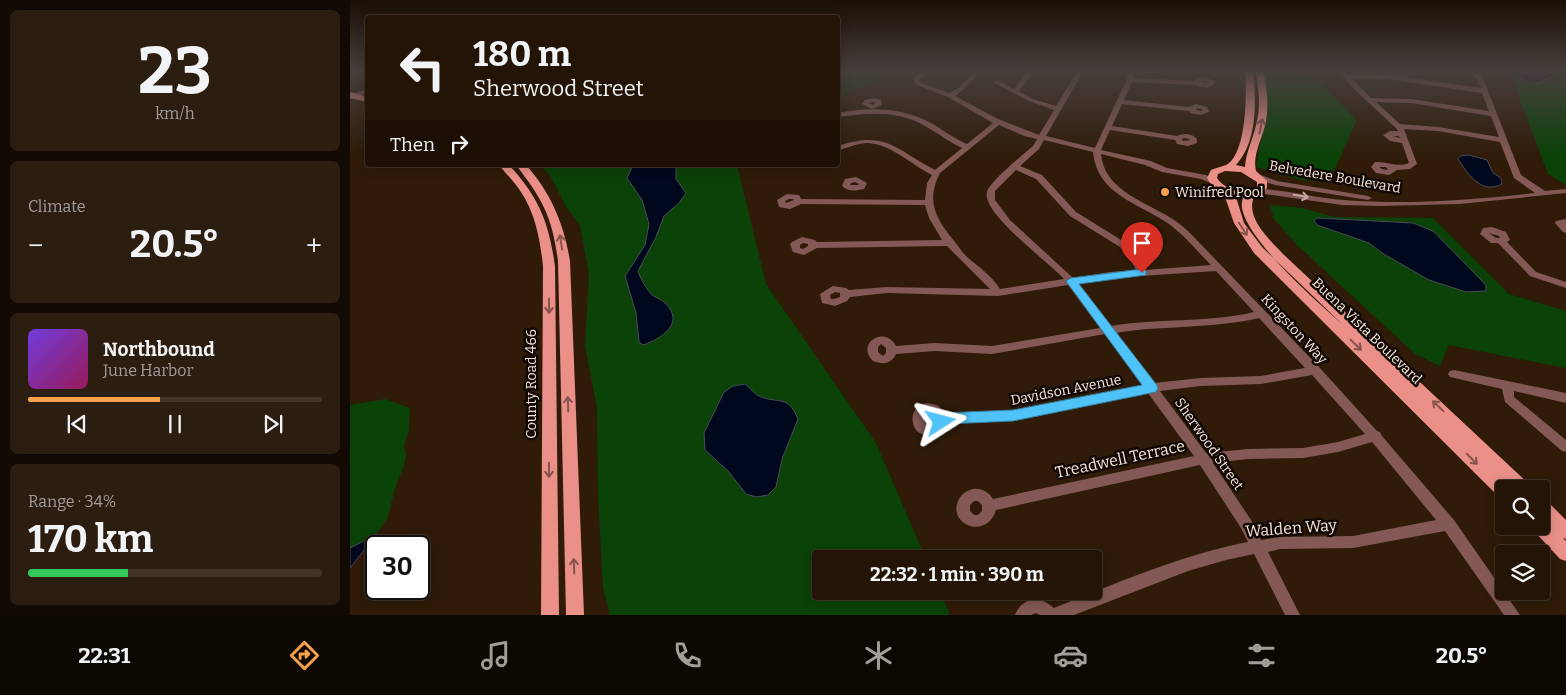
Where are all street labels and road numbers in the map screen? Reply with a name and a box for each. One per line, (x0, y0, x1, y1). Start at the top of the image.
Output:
street label: Belvedere Boulevard (1268, 157, 1402, 197)
street label: Buena Vista Boulevard (1309, 274, 1425, 388)
street label: Kingston Way (1257, 290, 1331, 368)
street label: County Road 466 (523, 329, 540, 439)
street label: Davidson Avenue (1009, 371, 1123, 409)
street label: Sherwood Street (1171, 395, 1247, 493)
street label: Treadwell Terrace (1053, 436, 1187, 482)
street label: Walden Way (1245, 515, 1338, 541)

